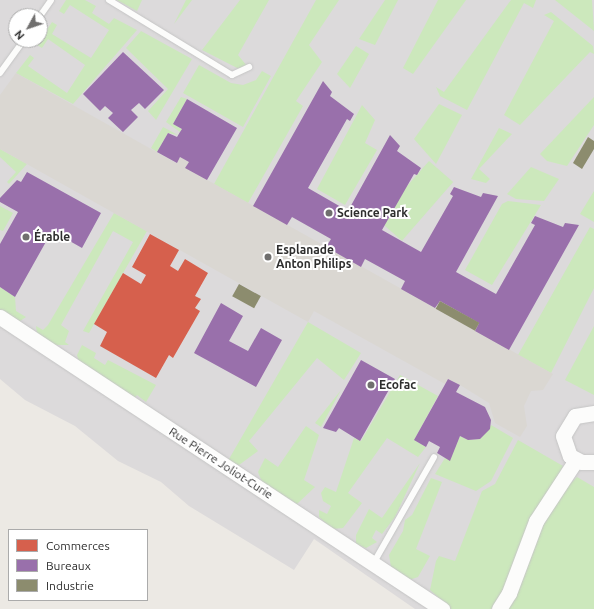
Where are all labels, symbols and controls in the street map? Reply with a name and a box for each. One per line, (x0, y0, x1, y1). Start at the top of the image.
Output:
north arrow (8, 8, 48, 48)
text: N (12, 28, 27, 42)
place label: Science Park (337, 206, 408, 220)
marker: Science Park (324, 208, 334, 218)
place label: Érable (34, 230, 70, 244)
marker: Érable (21, 232, 31, 242)
place label: Esplanade Anton Philips (276, 243, 351, 271)
marker: Esplanade Anton Philips (263, 252, 273, 262)
place label: Ecofac (379, 378, 416, 392)
marker: Ecofac (366, 380, 376, 390)
street label: Rue Pierre Joliot-Curie (166, 424, 276, 502)
legend (8, 529, 148, 601)
text: Commerces (46, 539, 110, 552)
text: Bureaux (46, 559, 91, 572)
text: Industrie (46, 579, 94, 592)

